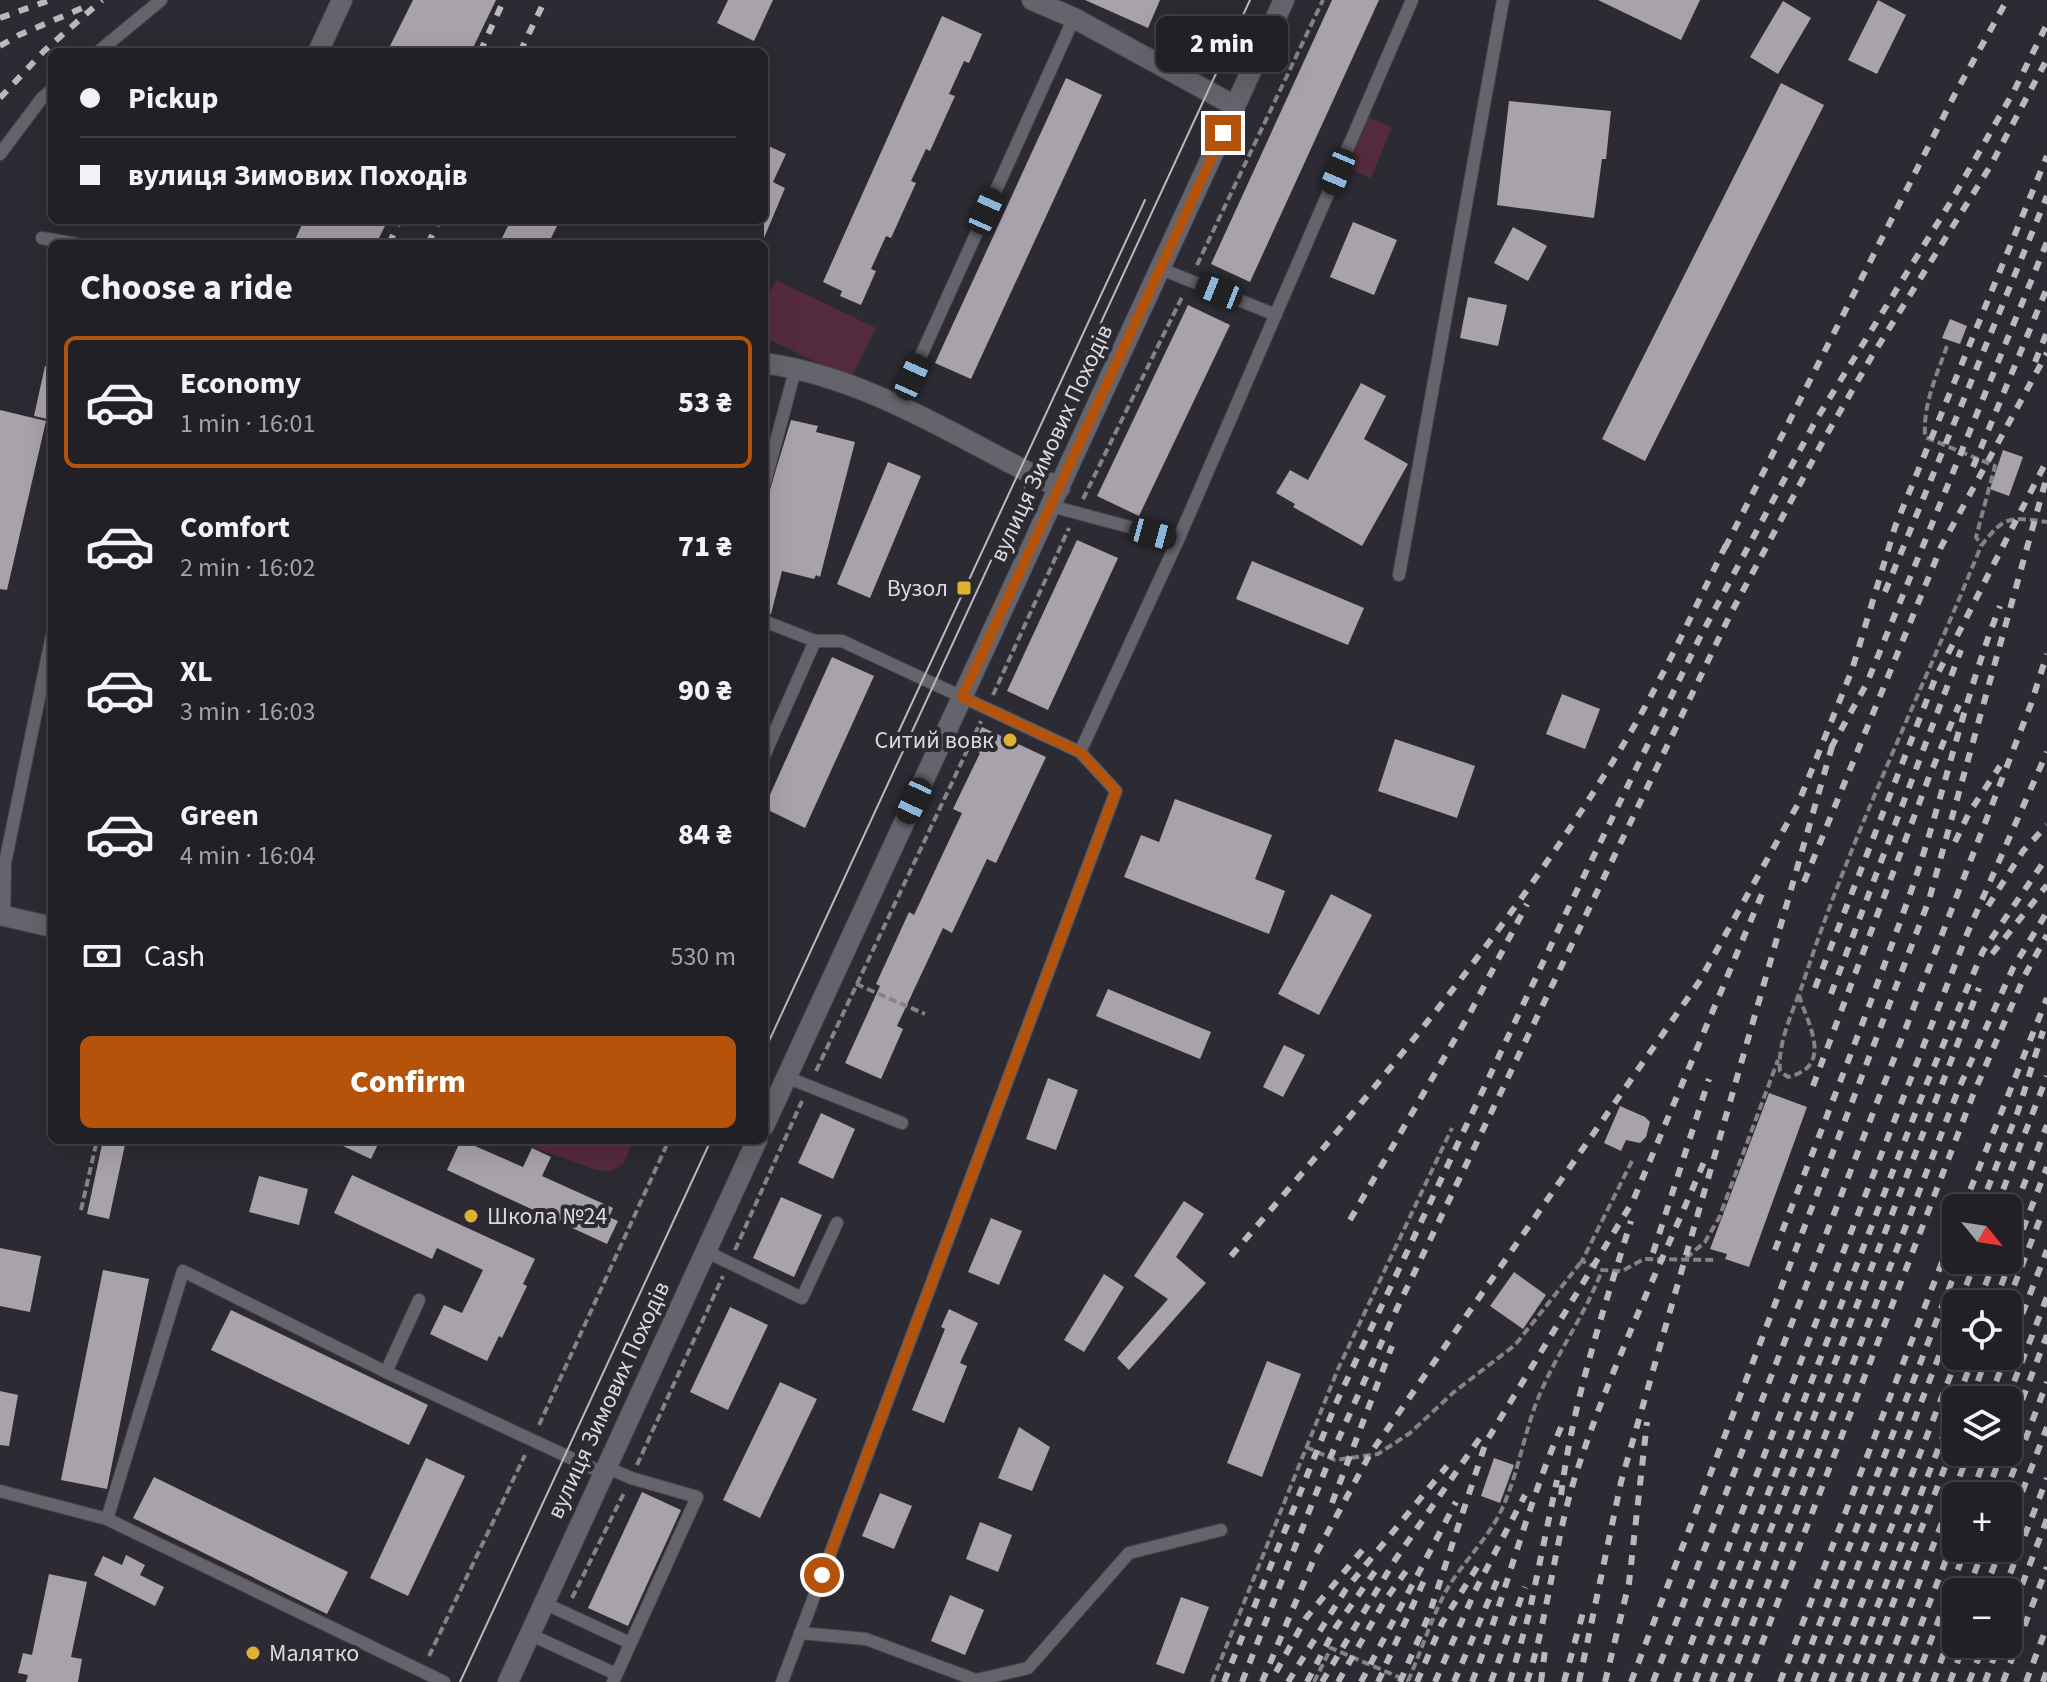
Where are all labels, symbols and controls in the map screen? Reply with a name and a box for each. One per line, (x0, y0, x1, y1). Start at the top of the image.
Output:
callout: 2 min (1157, 17, 1289, 73)
text: 2 min (1190, 25, 1254, 62)
text: Pickup (128, 77, 218, 120)
route end (1205, 115, 1241, 151)
car (1318, 145, 1358, 199)
text: вулиця Зимових Походів (128, 154, 468, 197)
car (965, 184, 1007, 238)
text: Choose a ride (80, 262, 293, 313)
car (1192, 272, 1246, 312)
street label: вулиця Зимових Походів (981, 319, 1122, 568)
car (891, 350, 933, 404)
text: Economy (180, 362, 301, 405)
icon: car (84, 366, 156, 438)
text: 53 ₴ (678, 381, 732, 424)
text: 1 min · 16:01 (180, 405, 315, 442)
text: Comfort (180, 506, 290, 549)
icon: car (84, 510, 156, 582)
car (1127, 516, 1179, 552)
text: 71 ₴ (678, 525, 732, 568)
text: 2 min · 16:02 (180, 549, 315, 586)
place label: Вузол (887, 571, 948, 606)
marker: Вузол (955, 579, 973, 597)
text: XL (180, 650, 213, 693)
icon: car (84, 654, 156, 726)
text: 90 ₴ (678, 669, 732, 712)
text: 3 min · 16:03 (180, 693, 315, 730)
place label: Ситий вовк (875, 723, 994, 758)
marker: Ситий вовк (1001, 731, 1019, 749)
car (893, 774, 935, 828)
text: Green (180, 794, 259, 837)
icon: car (84, 798, 156, 870)
text: 84 ₴ (678, 813, 732, 856)
text: 4 min · 16:04 (180, 837, 315, 874)
icon: cash (80, 934, 124, 978)
text: Cash (144, 935, 205, 978)
text: 530 m (670, 938, 736, 975)
button: Confirm (80, 1036, 736, 1128)
north arrow (1942, 1194, 2022, 1274)
map controls (1942, 1194, 2022, 1658)
place label: Школа №24 (487, 1199, 608, 1234)
marker: Школа №24 (462, 1207, 480, 1225)
street label: вулиця Зимових Походів (538, 1276, 679, 1525)
button: locate (1942, 1290, 2022, 1370)
button: layers (1942, 1386, 2022, 1466)
button: + (1942, 1482, 2022, 1562)
route start (804, 1557, 840, 1593)
button: − (1942, 1578, 2022, 1658)
place label: Малятко (269, 1636, 359, 1671)
marker: Малятко (244, 1644, 262, 1662)

